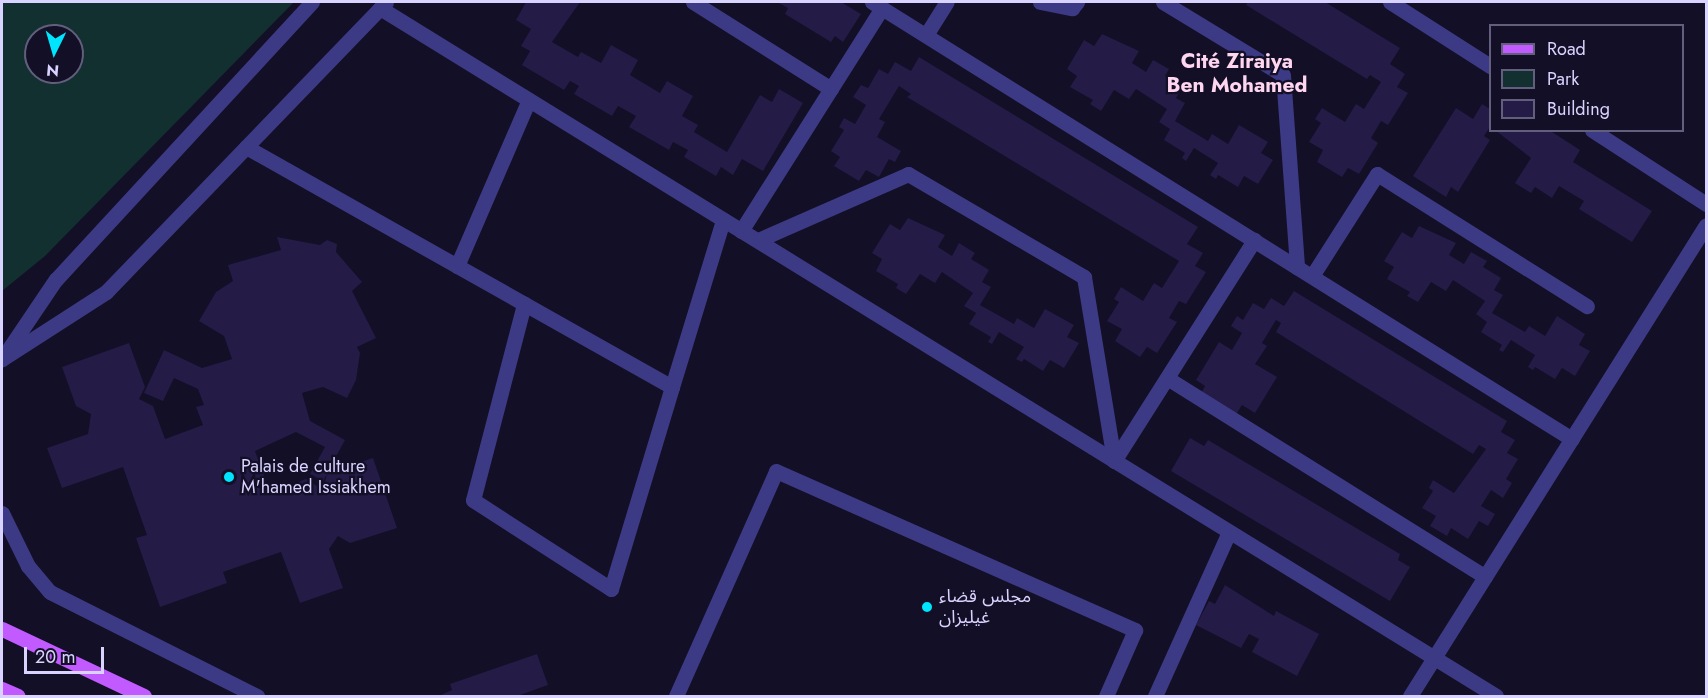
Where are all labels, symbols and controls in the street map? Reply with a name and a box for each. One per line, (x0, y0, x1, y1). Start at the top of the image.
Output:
north arrow (24, 24, 84, 84)
legend (1489, 24, 1684, 132)
text: Road (1547, 36, 1586, 62)
district label: Cité Ziraiya Ben Mohamed (1167, 48, 1307, 98)
text: N (45, 58, 60, 82)
text: Park (1547, 66, 1579, 92)
text: Building (1547, 96, 1610, 122)
place label: Palais de culture M'hamed Issiakhem (241, 456, 391, 498)
marker: Palais de culture M'hamed Issiakhem (222, 470, 236, 484)
place label: مجلس قضاء غيليزان (939, 586, 1031, 628)
marker: مجلس قضاء غيليزان (920, 600, 934, 614)
scale bar (27, 635, 106, 673)
text: 20 m (35, 644, 75, 670)

